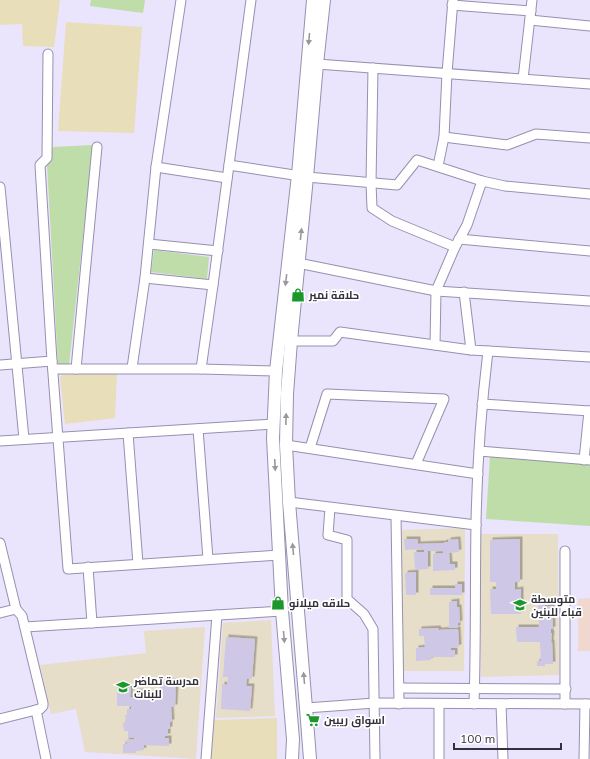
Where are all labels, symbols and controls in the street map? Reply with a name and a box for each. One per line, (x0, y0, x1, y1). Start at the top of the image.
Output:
one-way arrow (306, 33, 313, 45)
one-way arrow (298, 228, 305, 240)
one-way arrow (283, 274, 289, 286)
shop icon: حلاقة نمير (290, 287, 306, 303)
place label: حلاقة نمير (308, 288, 359, 302)
one-way arrow (283, 412, 289, 425)
one-way arrow (271, 459, 278, 471)
one-way arrow (290, 543, 297, 555)
place label: متوسطة قباء للبنين (531, 592, 582, 619)
shop icon: حلاقه ميلانو (270, 595, 286, 611)
place label: حلاقه ميلانو (289, 596, 350, 611)
school or university icon: متوسطة قباء للبنين (512, 597, 528, 613)
one-way arrow (281, 631, 288, 643)
one-way arrow (301, 672, 307, 684)
place label: مدرسة تماضر للبنات (133, 674, 199, 701)
school or university icon: مدرسة تماضر للبنات (115, 679, 131, 695)
supermarket icon: اسواق ريبين (305, 712, 321, 728)
place label: اسواق ريبين (324, 713, 385, 728)
scale bar (454, 725, 561, 751)
text: 100 m (460, 731, 495, 746)

